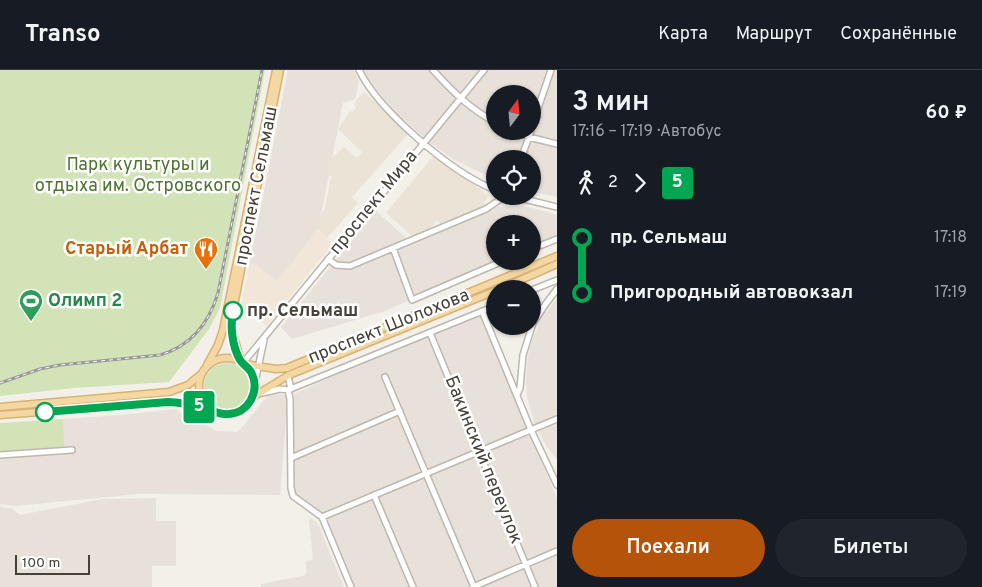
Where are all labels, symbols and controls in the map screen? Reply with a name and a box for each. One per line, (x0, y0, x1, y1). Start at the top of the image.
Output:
text: Transo (25, 20, 101, 50)
text: Карта (658, 23, 708, 46)
text: Маршрут (736, 23, 812, 46)
text: Сохранённые (840, 23, 957, 46)
north arrow (486, 85, 541, 140)
map controls (486, 85, 541, 335)
text: 3 мин (572, 85, 649, 121)
text: 60 ₽ (926, 101, 967, 125)
street label: проспект Сельмаш (230, 105, 284, 267)
text: 17:16 – 17:19 · Автобус (572, 122, 722, 142)
street label: проспект Мира (325, 146, 423, 260)
button: locate (486, 150, 541, 205)
park label: Парк культуры и отдыха им. Островского (35, 154, 241, 198)
icon: walk (572, 169, 600, 197)
icon: forward (626, 169, 654, 197)
text: 5 (672, 171, 683, 194)
text: 2 (608, 173, 618, 193)
button: + (486, 215, 541, 270)
text: пр. Сельмаш (610, 226, 727, 250)
text: 17:18 (934, 228, 967, 248)
restaurant icon: Старый Арбат (193, 236, 219, 270)
place label: Старый Арбат (65, 238, 188, 261)
button: − (486, 280, 541, 335)
text: Пригородный автовокзал (610, 281, 853, 305)
text: 17:19 (934, 283, 967, 303)
street label: проспект Шолохова (305, 284, 473, 370)
sports icon: Олимп 2 (18, 288, 44, 322)
place label: Олимп 2 (48, 290, 122, 313)
place label: пр. Сельмаш (247, 300, 358, 323)
marker: пр. Сельмаш (223, 301, 243, 321)
street label: Бакинский переулок (439, 373, 527, 547)
line badge: 5 (183, 391, 215, 423)
text: 5 (194, 395, 205, 418)
unlabelled marker (35, 402, 55, 422)
button: Поехали (572, 519, 765, 577)
button: Билеты (775, 519, 967, 577)
scale bar (15, 552, 90, 575)
text: 100 m (22, 555, 60, 572)

